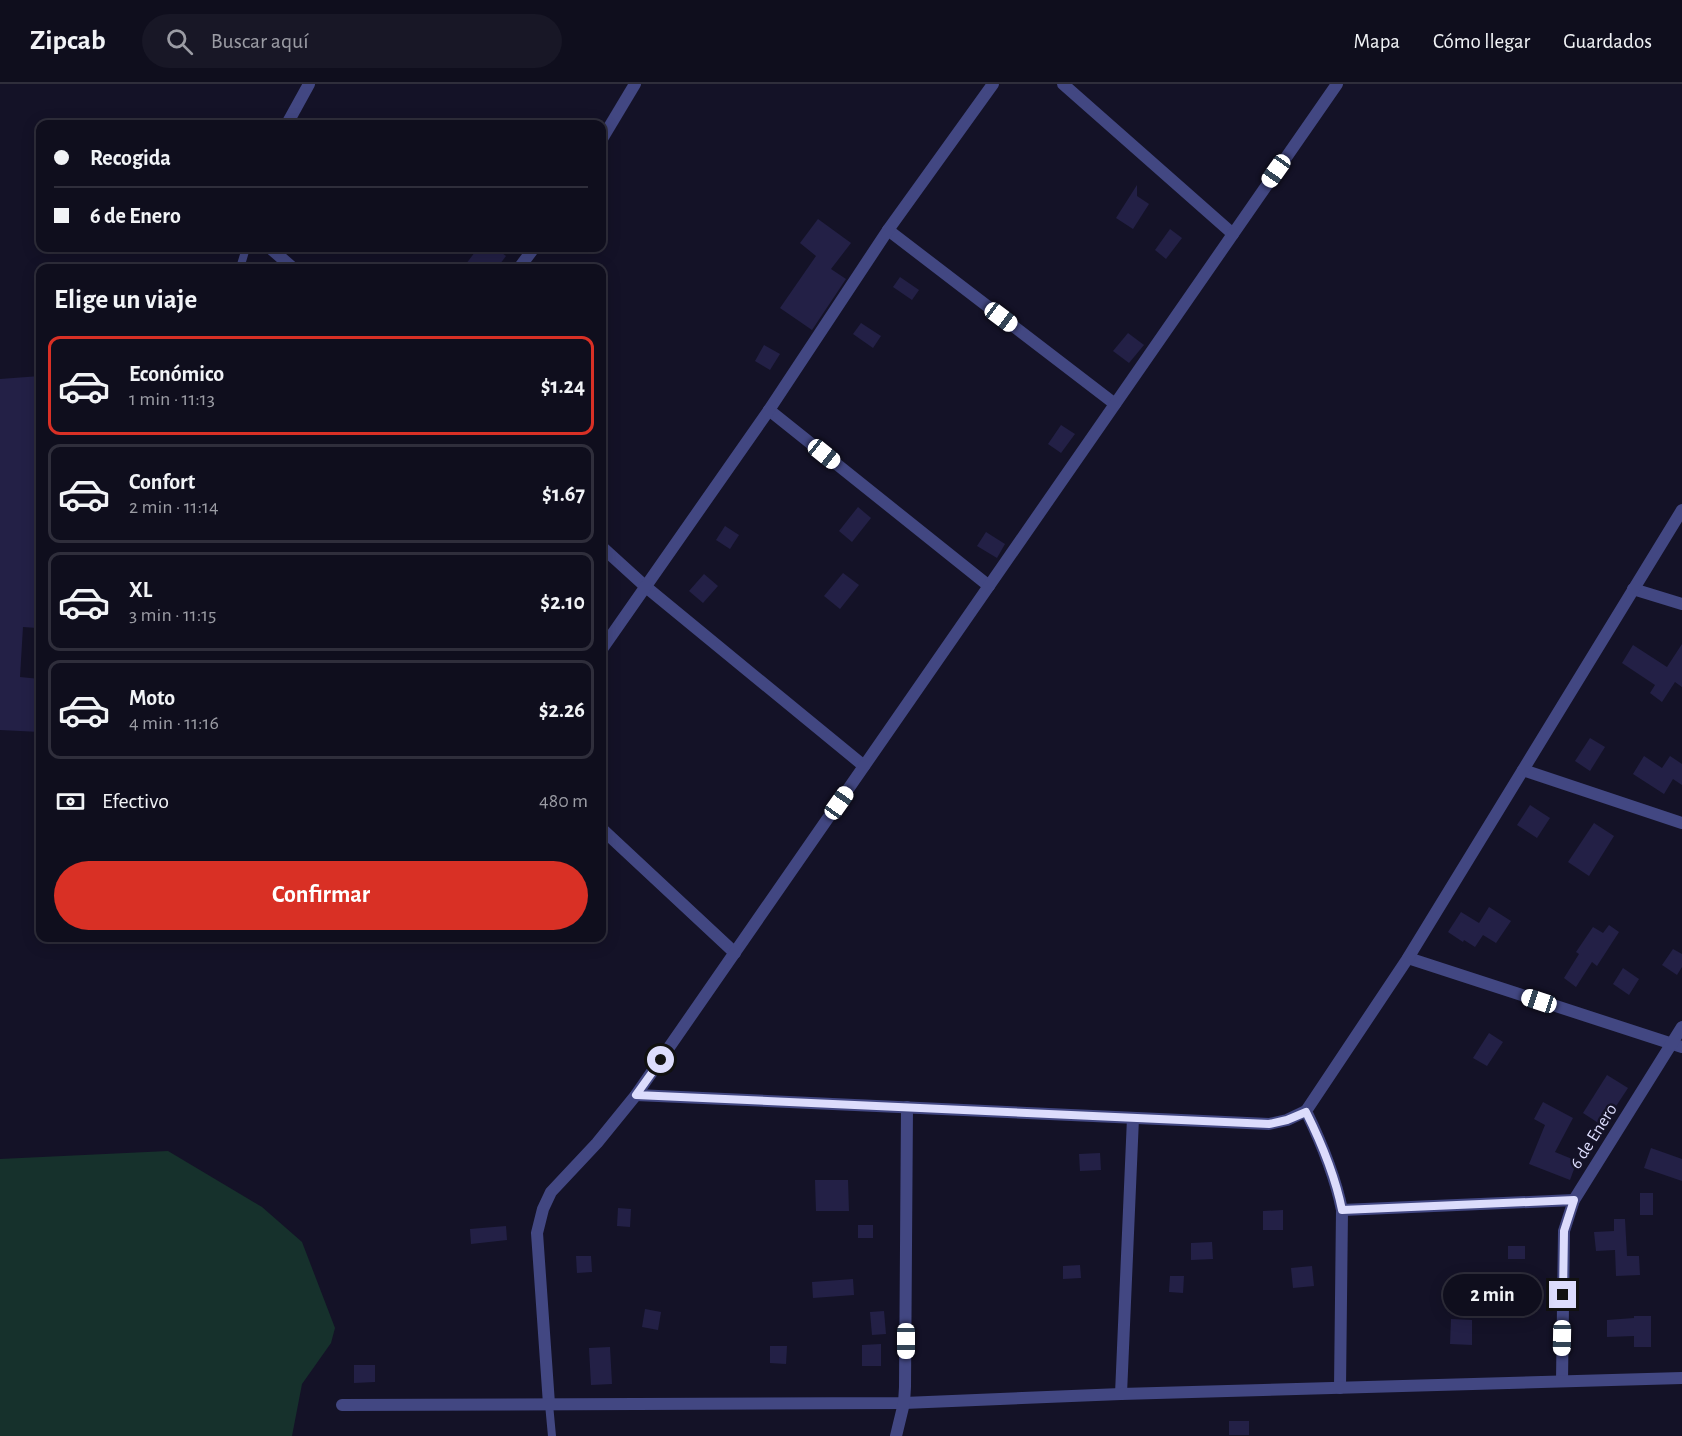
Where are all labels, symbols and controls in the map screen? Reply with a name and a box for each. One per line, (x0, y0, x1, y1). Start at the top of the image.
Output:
search box (142, 14, 562, 68)
icon: search (163, 25, 196, 58)
text: Zipcab (30, 27, 106, 55)
text: Buscar aquí (211, 30, 309, 52)
text: Mapa (1354, 31, 1400, 52)
text: Cómo llegar (1433, 31, 1530, 52)
text: Guardados (1563, 31, 1652, 52)
text: Recogida (90, 147, 171, 169)
car (1258, 151, 1294, 191)
text: 6 de Enero (90, 205, 181, 227)
text: Elige un viaje (54, 286, 197, 313)
car (981, 299, 1021, 335)
icon: car (57, 359, 111, 413)
text: Económico (129, 363, 224, 385)
text: $1.24 (541, 375, 585, 397)
text: 1 min · 11:13 (129, 389, 215, 409)
car (804, 436, 844, 472)
icon: car (57, 467, 111, 521)
text: Confort (129, 471, 195, 493)
text: $1.67 (542, 483, 585, 505)
text: 2 min · 11:14 (129, 497, 219, 517)
icon: car (57, 575, 111, 629)
text: XL (129, 579, 152, 601)
text: $2.10 (540, 591, 585, 613)
text: 3 min · 11:15 (129, 605, 216, 625)
icon: car (57, 683, 111, 737)
text: Moto (129, 687, 175, 709)
text: $2.26 (539, 699, 585, 721)
text: 4 min · 11:16 (129, 713, 219, 733)
car (821, 783, 857, 823)
icon: cash (54, 785, 87, 818)
text: Efectivo (102, 790, 169, 812)
text: 480 m (539, 791, 588, 811)
button: Confirmar (54, 861, 588, 930)
car (1519, 987, 1559, 1015)
route start (647, 1046, 674, 1073)
street label: 6 de Enero (1567, 1101, 1621, 1172)
callout: 2 min (1443, 1274, 1542, 1316)
route end (1549, 1281, 1576, 1308)
text: 2 min (1470, 1285, 1515, 1305)
car (1553, 1320, 1571, 1356)
car (897, 1323, 915, 1359)

